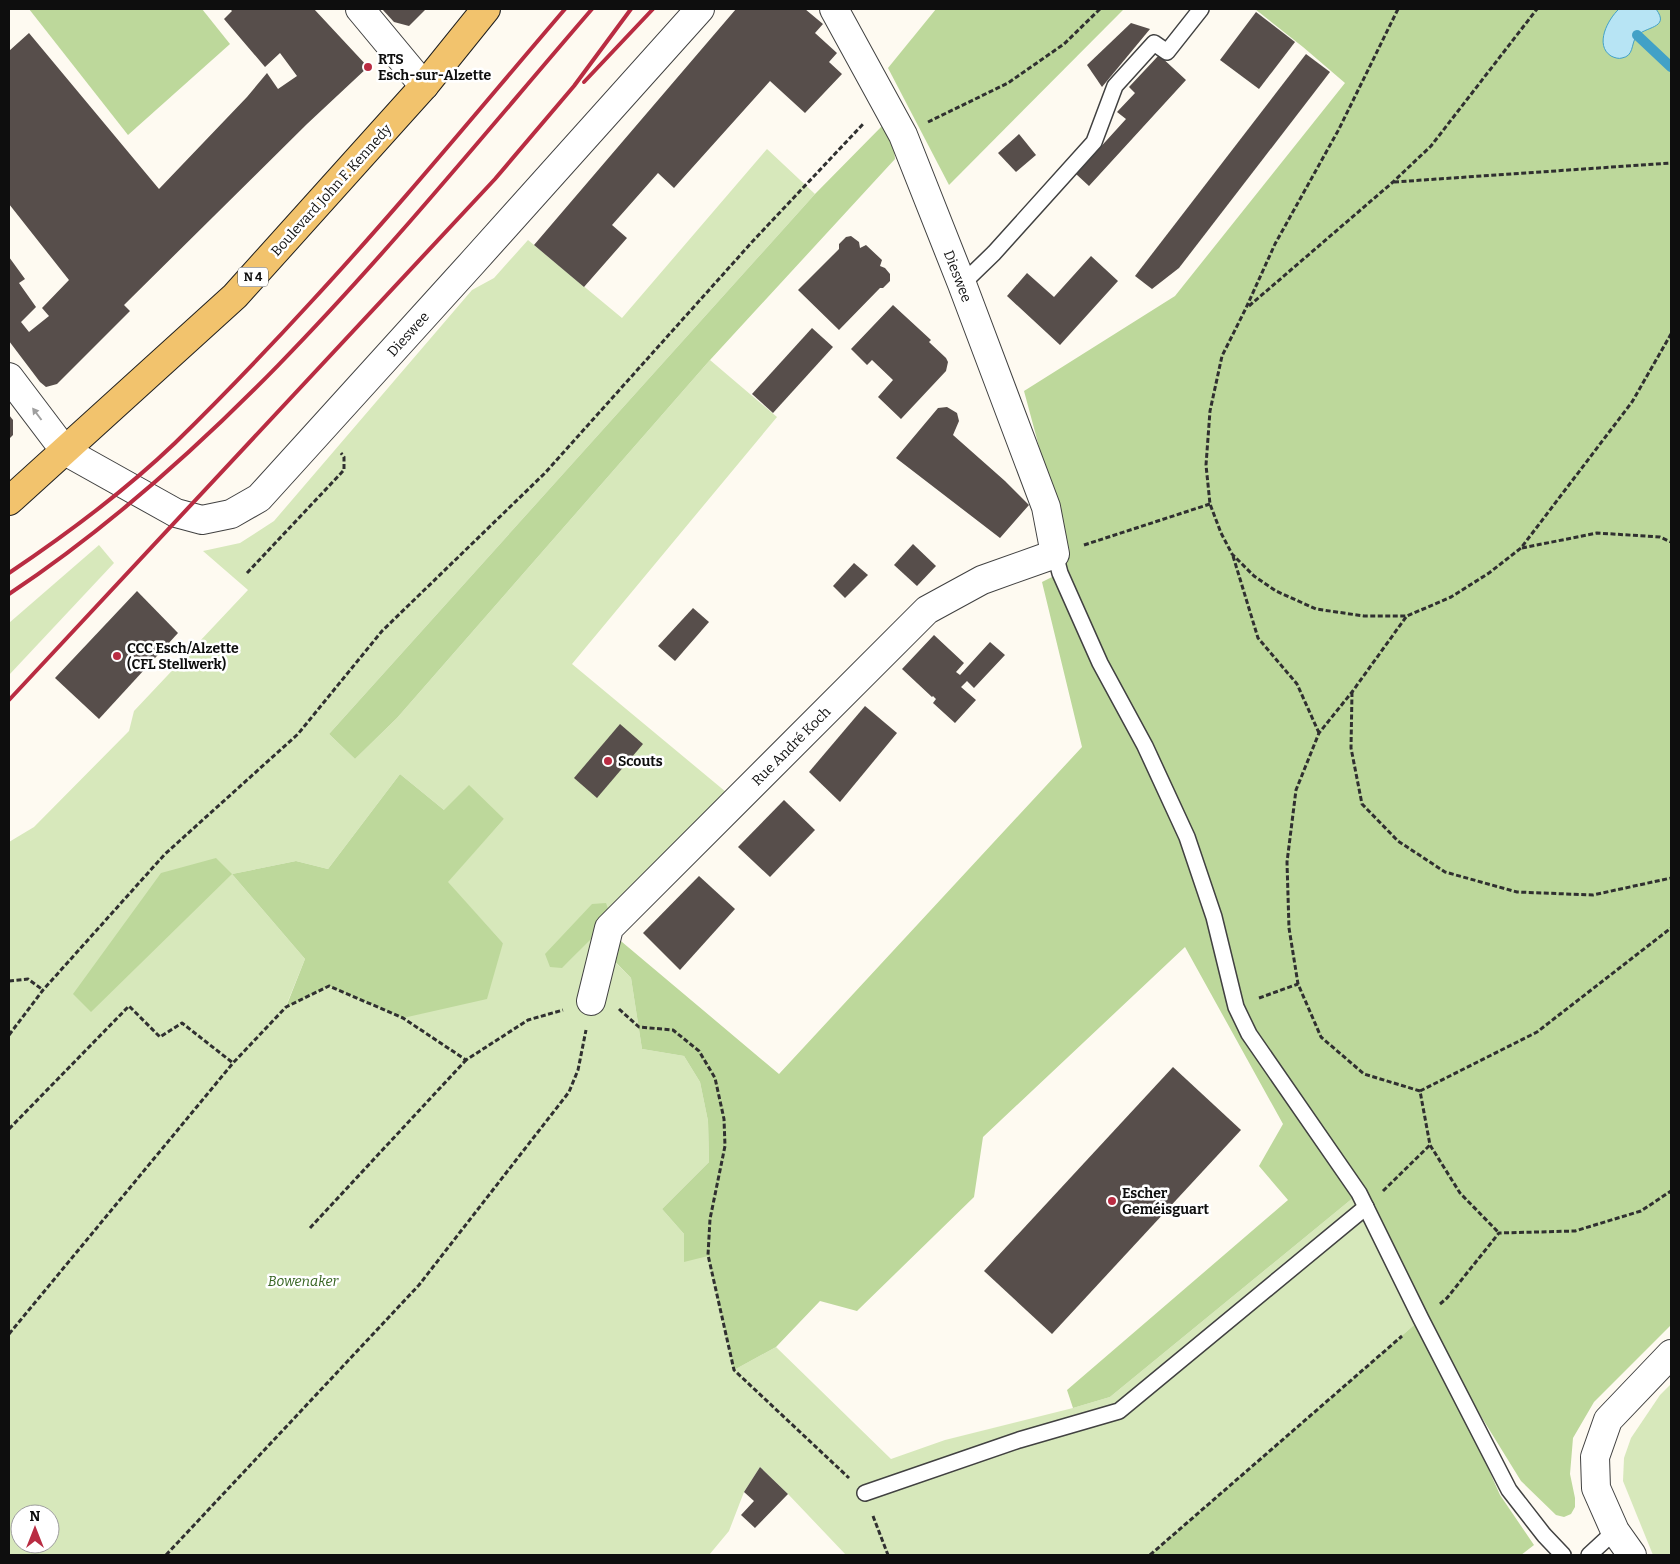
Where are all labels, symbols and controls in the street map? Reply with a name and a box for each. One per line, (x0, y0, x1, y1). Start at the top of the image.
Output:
place label: RTS Esch-sur-Alzette (378, 51, 492, 84)
marker: RTS Esch-sur-Alzette (362, 61, 374, 73)
street label: Boulevard John F. Kennedy (268, 120, 395, 260)
street label: Dieswee (940, 248, 975, 305)
road number: N 4 (238, 268, 268, 286)
street label: Dieswee (384, 308, 433, 360)
one-way arrow (31, 408, 42, 421)
place label: CCC Esch/Alzette (CFL Stellwerk) (127, 640, 239, 673)
marker: CCC Esch/Alzette (CFL Stellwerk) (111, 650, 123, 662)
street label: Rue André Koch (748, 703, 834, 789)
place label: Scouts (618, 753, 663, 770)
marker: Scouts (602, 755, 614, 767)
place label: Escher Geméisguart (1122, 1185, 1209, 1218)
marker: Escher Geméisguart (1106, 1195, 1118, 1207)
park label: Bowenaker (268, 1273, 339, 1290)
north arrow (10, 1504, 60, 1554)
text: N (30, 1508, 41, 1525)

